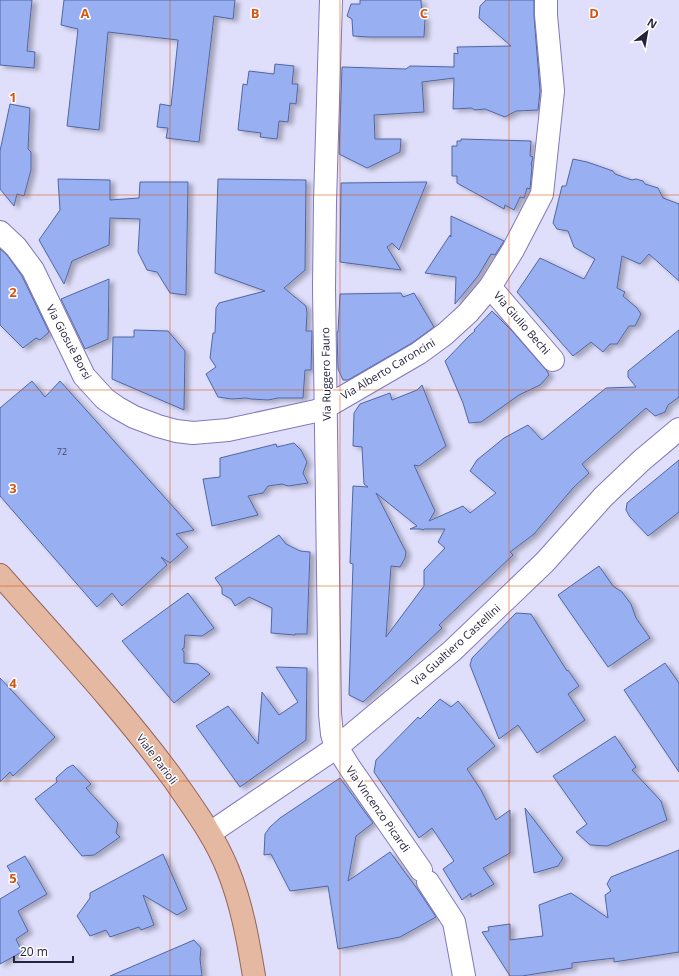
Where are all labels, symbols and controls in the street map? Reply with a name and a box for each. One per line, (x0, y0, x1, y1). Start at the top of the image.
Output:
text: A (81, 4, 90, 22)
text: B (251, 4, 260, 22)
text: C (420, 4, 428, 22)
text: D (589, 4, 599, 22)
north arrow (627, 12, 667, 52)
text: N (645, 14, 660, 32)
text: 1 (9, 88, 17, 106)
text: 2 (9, 283, 17, 301)
street label: Via Giulio Bechi (491, 288, 554, 357)
street label: Via Giosuè Borsi (43, 302, 96, 382)
street label: Via Ruggero Fauro (317, 327, 334, 421)
street label: Via Alberto Caroncini (338, 335, 438, 403)
house number: 72 (57, 445, 67, 458)
text: 3 (9, 479, 17, 497)
street label: Via Gualtiero Castellini (408, 601, 503, 689)
text: 4 (9, 674, 17, 692)
street label: Viale Parioli (134, 730, 181, 787)
street label: Via Vincenzo Picardi (343, 763, 414, 855)
text: 5 (9, 869, 17, 887)
scale bar (14, 938, 73, 964)
text: 20 m (20, 943, 48, 960)

